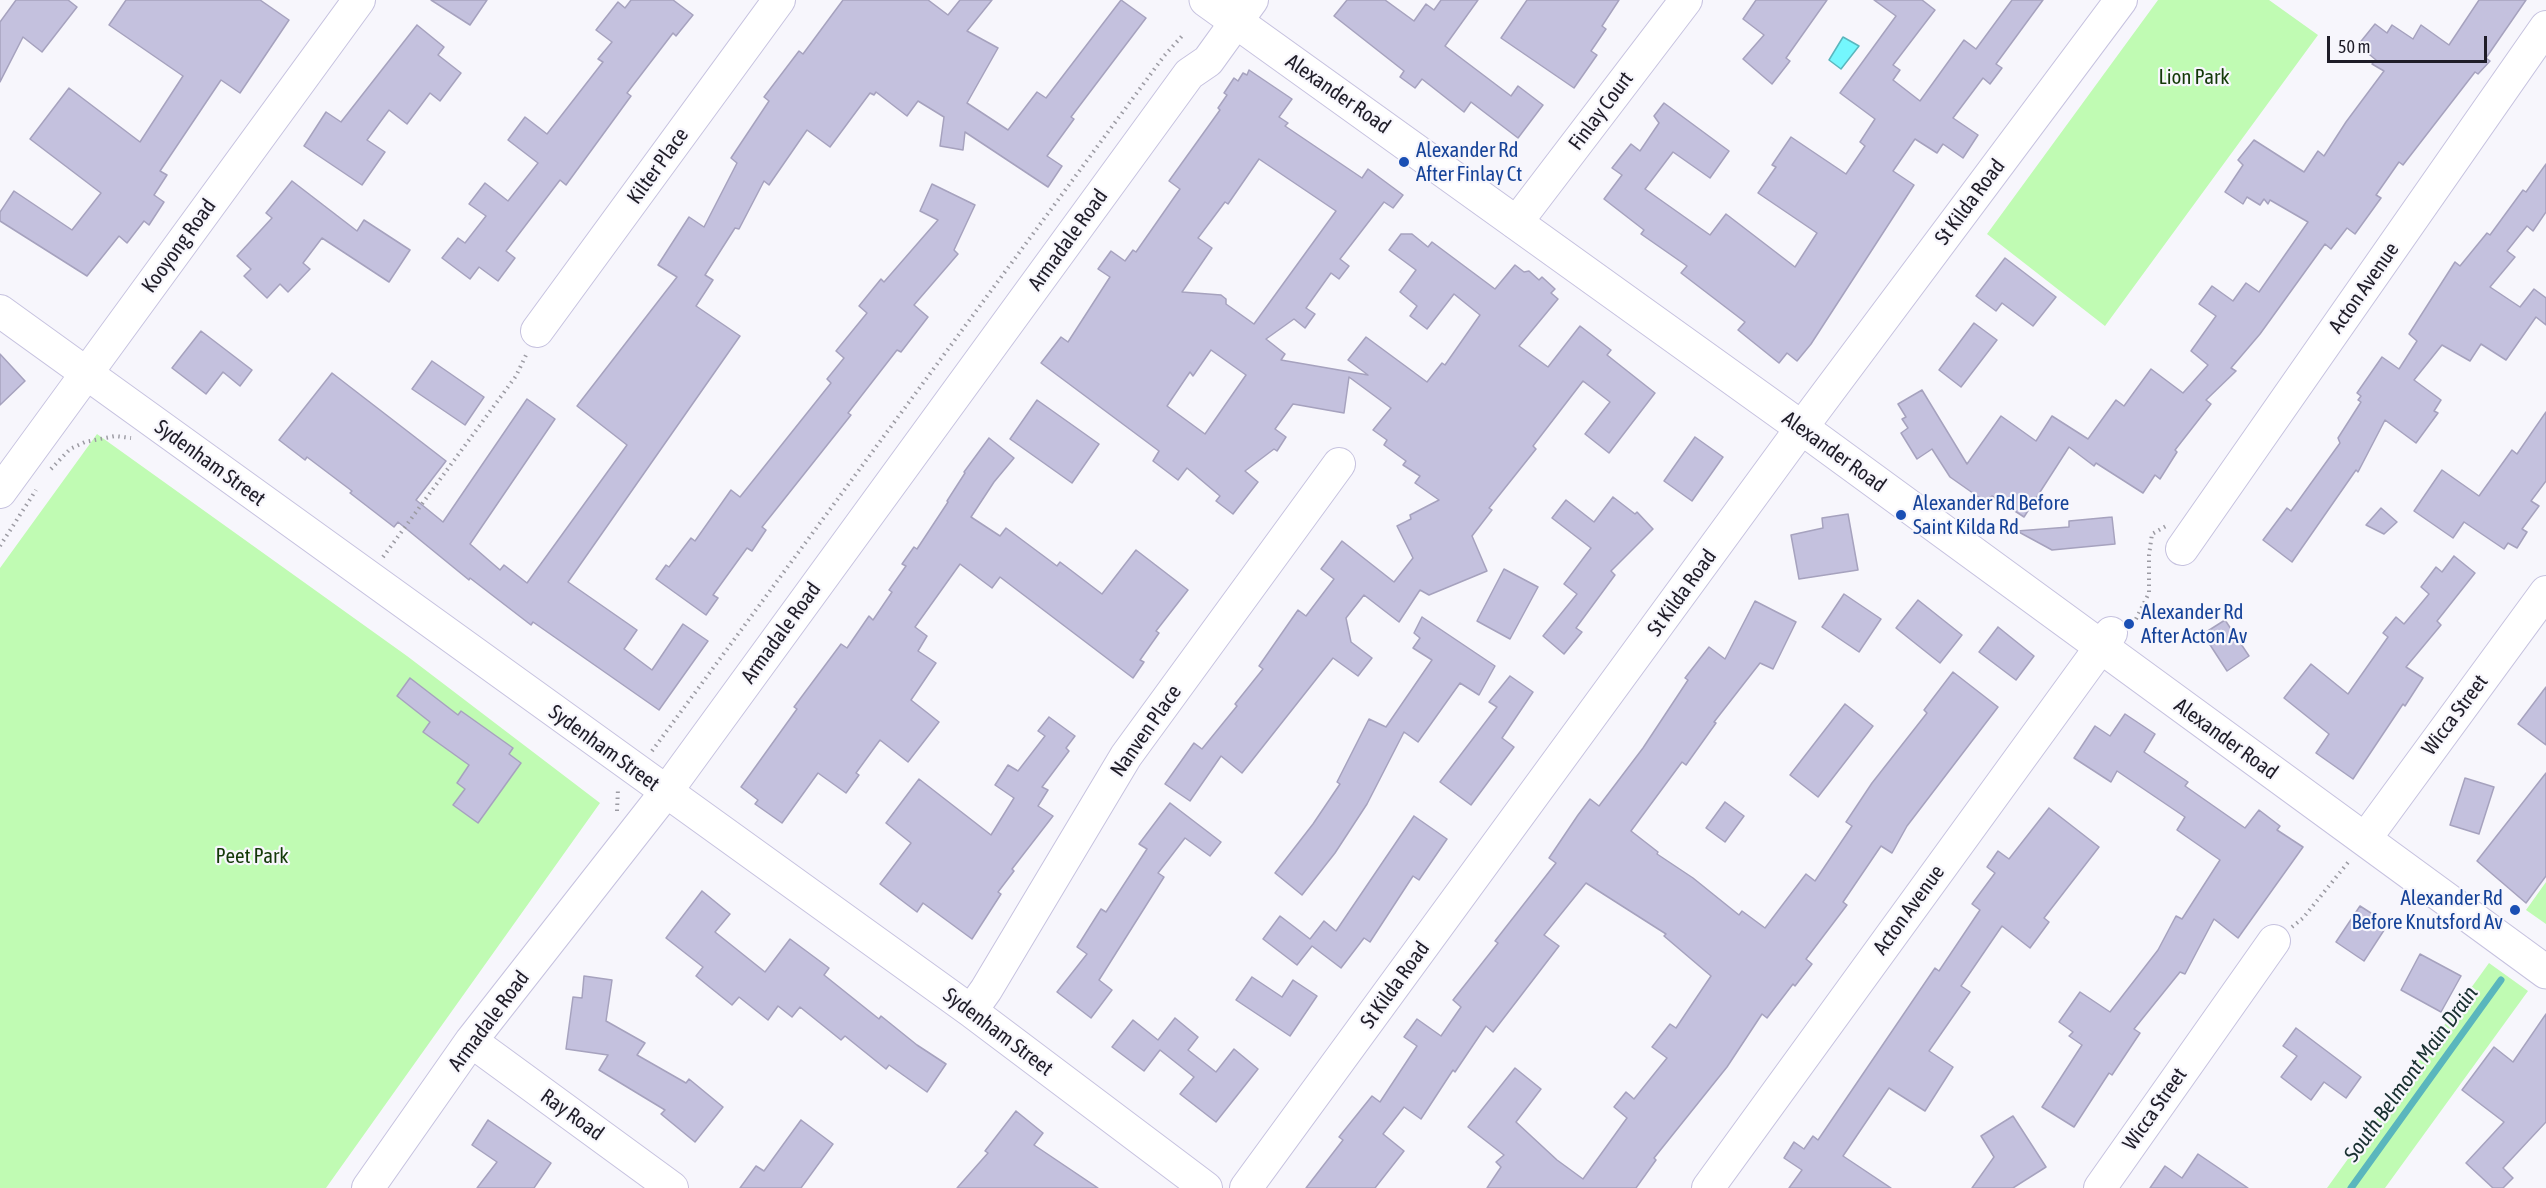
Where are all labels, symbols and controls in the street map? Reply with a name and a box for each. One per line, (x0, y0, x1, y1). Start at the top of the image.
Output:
scale bar (2330, 24, 2490, 62)
text: 50 m (2338, 36, 2370, 57)
street label: Alexander Road (1281, 49, 1395, 139)
park label: Lion Park (2159, 64, 2229, 90)
street label: Finlay Court (1563, 67, 1639, 155)
street label: Kilter Place (622, 123, 694, 209)
place label: Alexander Rd After Finlay Ct (1416, 137, 1522, 187)
street label: St Kilda Road (1930, 154, 2010, 250)
marker: Alexander Rd After Finlay Ct (1397, 155, 1411, 169)
street label: Armadale Road (1023, 184, 1113, 296)
street label: Kooyong Road (137, 194, 221, 298)
street label: Acton Avenue (2324, 238, 2404, 338)
street label: Alexander Road (1777, 406, 1891, 498)
street label: Sydenham Street (150, 414, 270, 512)
place label: Alexander Rd Before Saint Kilda Rd (1913, 490, 2069, 540)
marker: Alexander Rd Before Saint Kilda Rd (1894, 508, 1908, 522)
street label: St Kilda Road (1642, 545, 1722, 641)
street label: Armadale Road (736, 577, 826, 689)
place label: Alexander Rd After Acton Av (2141, 599, 2247, 649)
marker: Alexander Rd After Acton Av (2122, 617, 2136, 631)
street label: Wicca Street (2417, 670, 2493, 760)
street label: Nanven Place (1105, 680, 1187, 782)
street label: Alexander Road (2169, 693, 2283, 785)
street label: Sydenham Street (544, 699, 664, 797)
park label: Peet Park (215, 843, 289, 869)
street label: Acton Avenue (1868, 860, 1950, 960)
place label: Alexander Rd Before Knutsford Av (2352, 885, 2503, 935)
marker: Alexander Rd Before Knutsford Av (2508, 903, 2522, 917)
street label: St Kilda Road (1355, 937, 1435, 1033)
street label: Armadale Road (443, 966, 535, 1076)
water label: South Belmont Main Drain (2338, 981, 2484, 1167)
street label: Sydenham Street (938, 983, 1058, 1081)
street label: Wicca Street (2118, 1063, 2192, 1155)
street label: Ray Road (536, 1084, 608, 1146)

